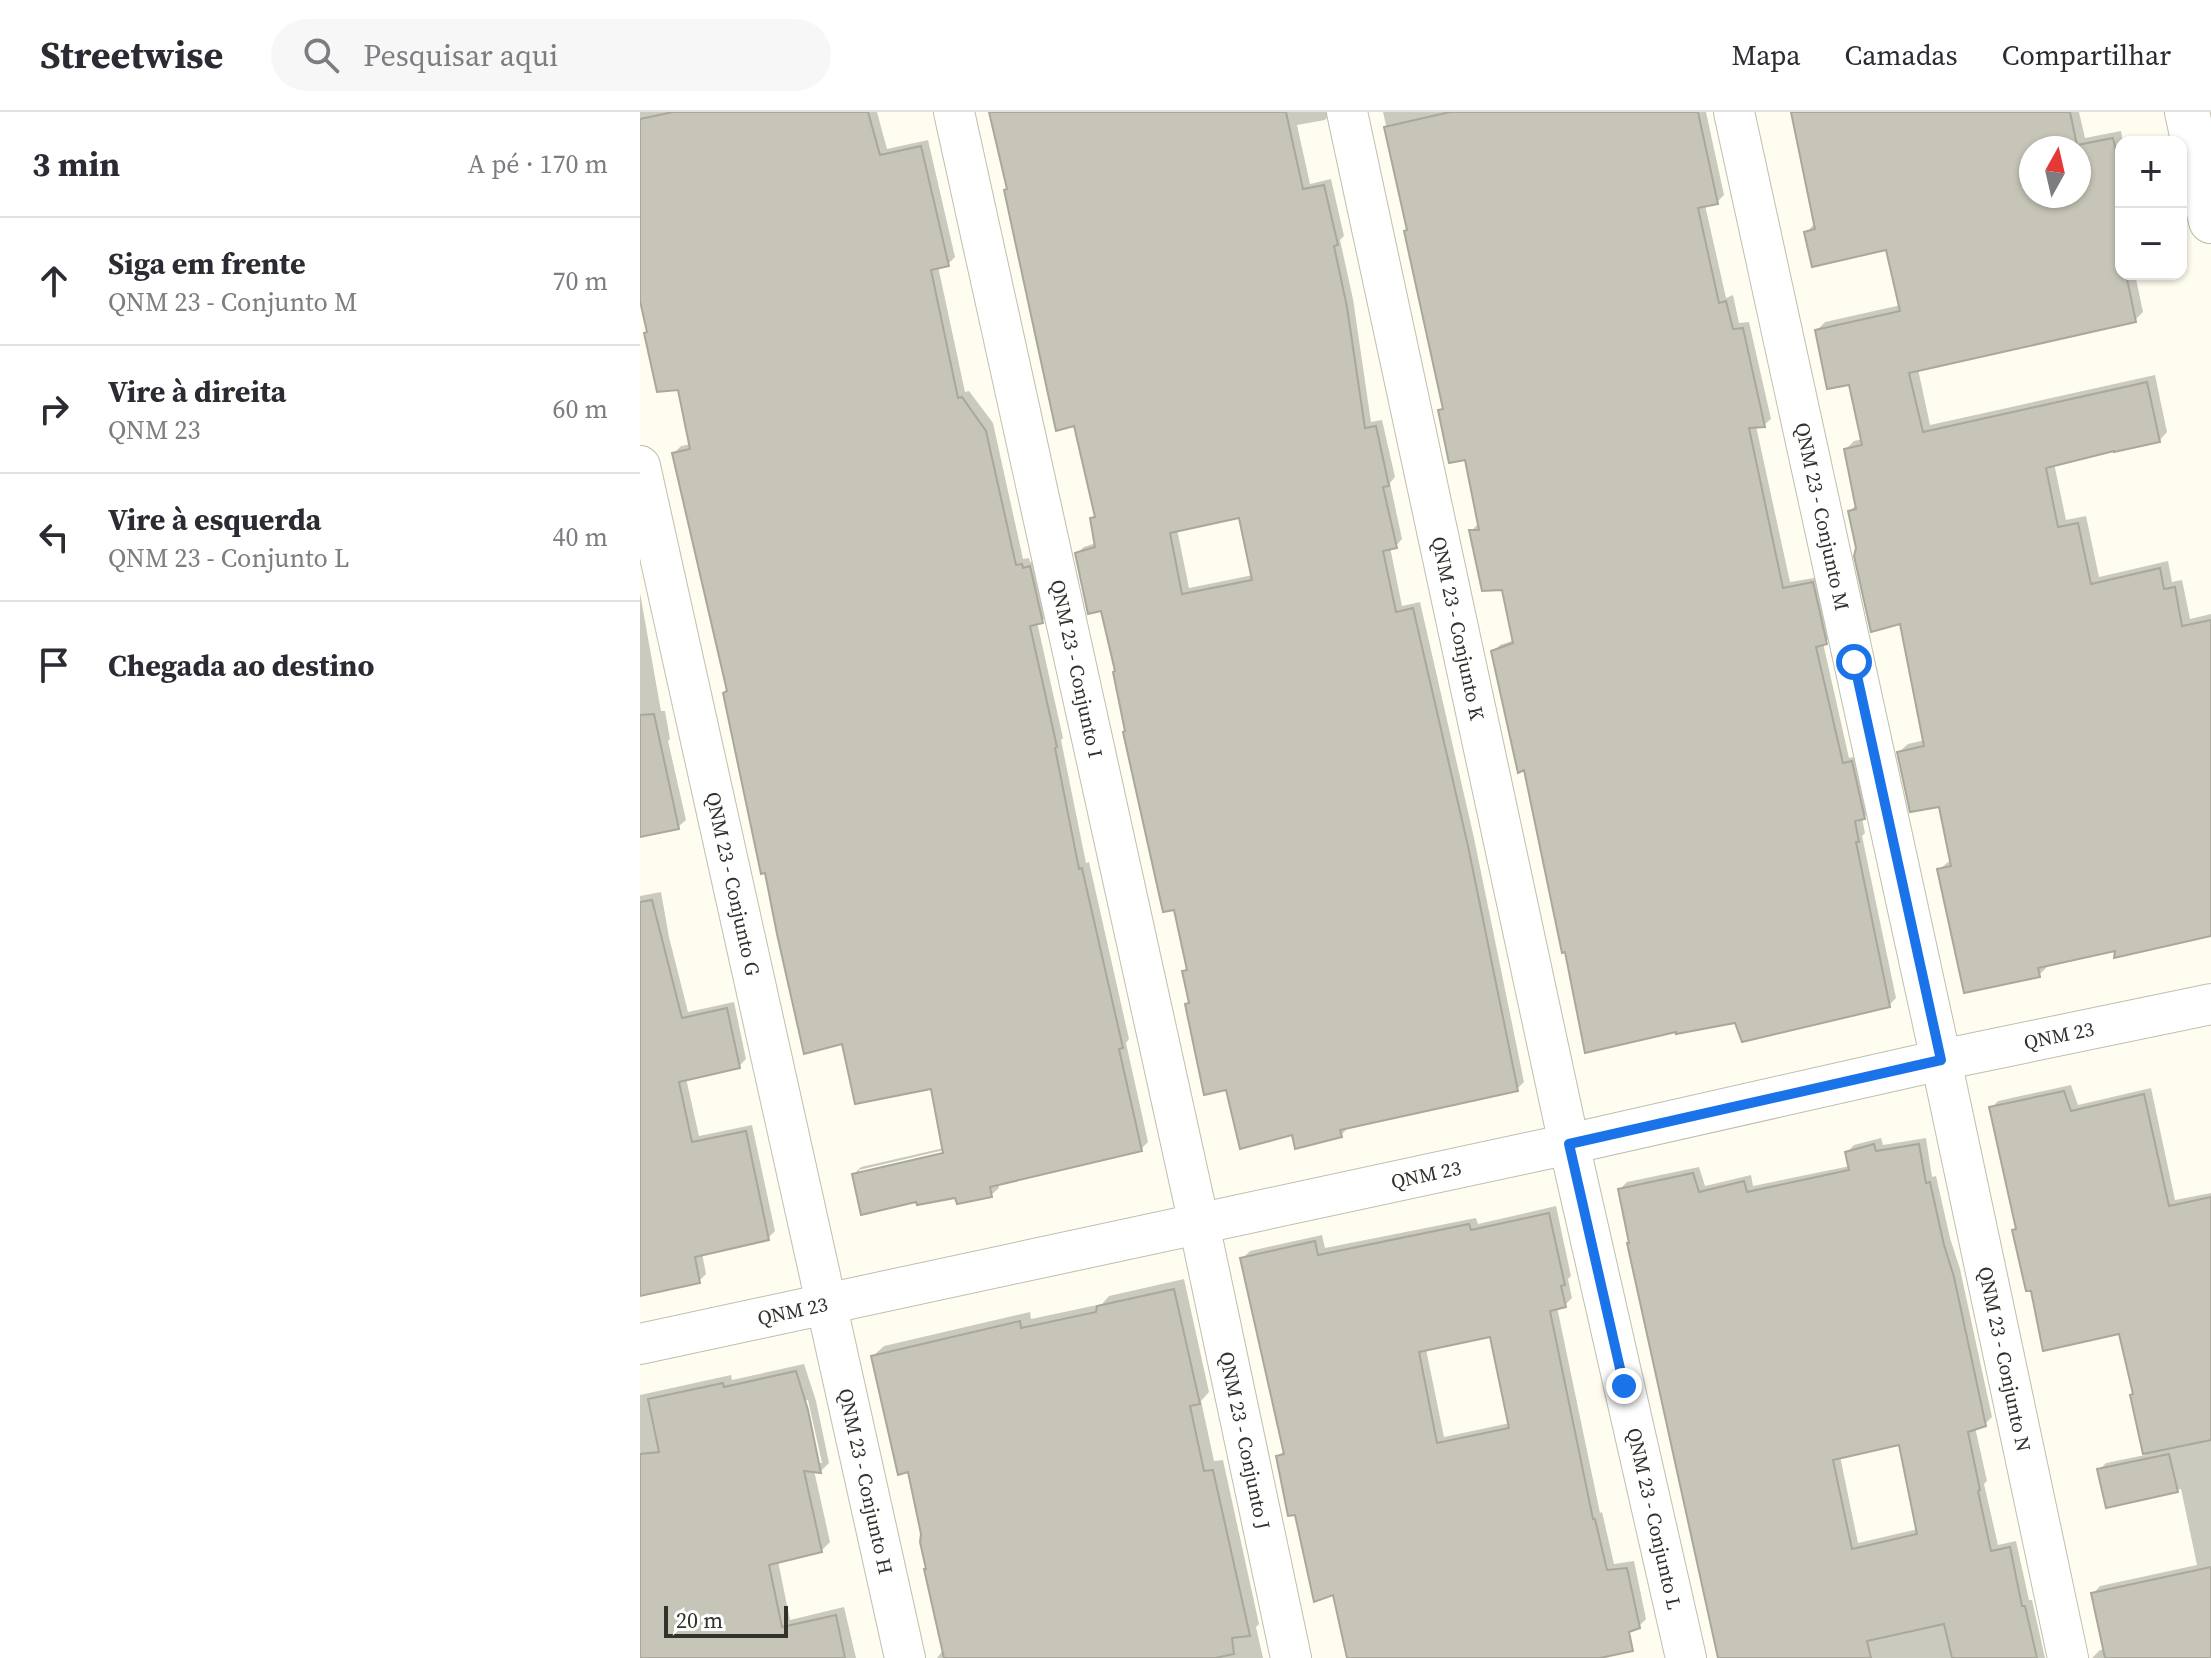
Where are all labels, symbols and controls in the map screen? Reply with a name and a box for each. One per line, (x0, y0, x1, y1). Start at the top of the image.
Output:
search box (271, 19, 831, 91)
text: Streetwise (40, 29, 223, 81)
icon: search (299, 33, 343, 77)
text: Pesquisar aqui (363, 35, 558, 76)
text: Mapa (1732, 36, 1801, 74)
text: Camadas (1845, 36, 1958, 74)
text: Compartilhar (2002, 36, 2171, 74)
north arrow (2019, 136, 2091, 208)
map controls (2115, 136, 2187, 280)
button: + (2115, 136, 2187, 208)
text: 3 min (32, 141, 120, 187)
text: A pé · 170 m (468, 146, 608, 182)
button: − (2115, 208, 2187, 280)
text: Siga em frente (108, 243, 306, 284)
icon: ahead (32, 259, 76, 303)
text: 70 m (553, 263, 608, 299)
text: QNM 23 - Conjunto M (108, 284, 357, 320)
text: Vire à direita (108, 371, 287, 412)
icon: right (32, 387, 76, 431)
text: 60 m (553, 391, 608, 427)
text: QNM 23 (108, 412, 200, 448)
street label: QNM 23 - Conjunto M (1788, 420, 1856, 613)
text: Vire à esquerda (108, 499, 321, 540)
icon: left (32, 515, 76, 559)
text: 40 m (553, 519, 608, 555)
street label: QNM 23 - Conjunto K (1425, 534, 1492, 723)
text: QNM 23 - Conjunto L (108, 540, 349, 576)
street label: QNM 23 - Conjunto I (1043, 577, 1110, 760)
icon: arrive (32, 643, 76, 687)
route start (1836, 644, 1872, 680)
text: Chegada ao destino (108, 645, 374, 686)
street label: QNM 23 - Conjunto G (699, 789, 767, 979)
street label: QNM 23 (2021, 1015, 2097, 1056)
street label: QNM 23 (1388, 1154, 1464, 1196)
street label: QNM 23 - Conjunto N (1971, 1264, 2038, 1454)
street label: QNM 23 (755, 1290, 830, 1332)
street label: QNM 23 - Conjunto J (1212, 1349, 1277, 1532)
route end (1606, 1368, 1642, 1404)
street label: QNM 23 - Conjunto H (831, 1386, 900, 1577)
street label: QNM 23 - Conjunto L (1620, 1425, 1689, 1613)
scale bar (664, 1602, 788, 1638)
text: 20 m (676, 1605, 723, 1635)

